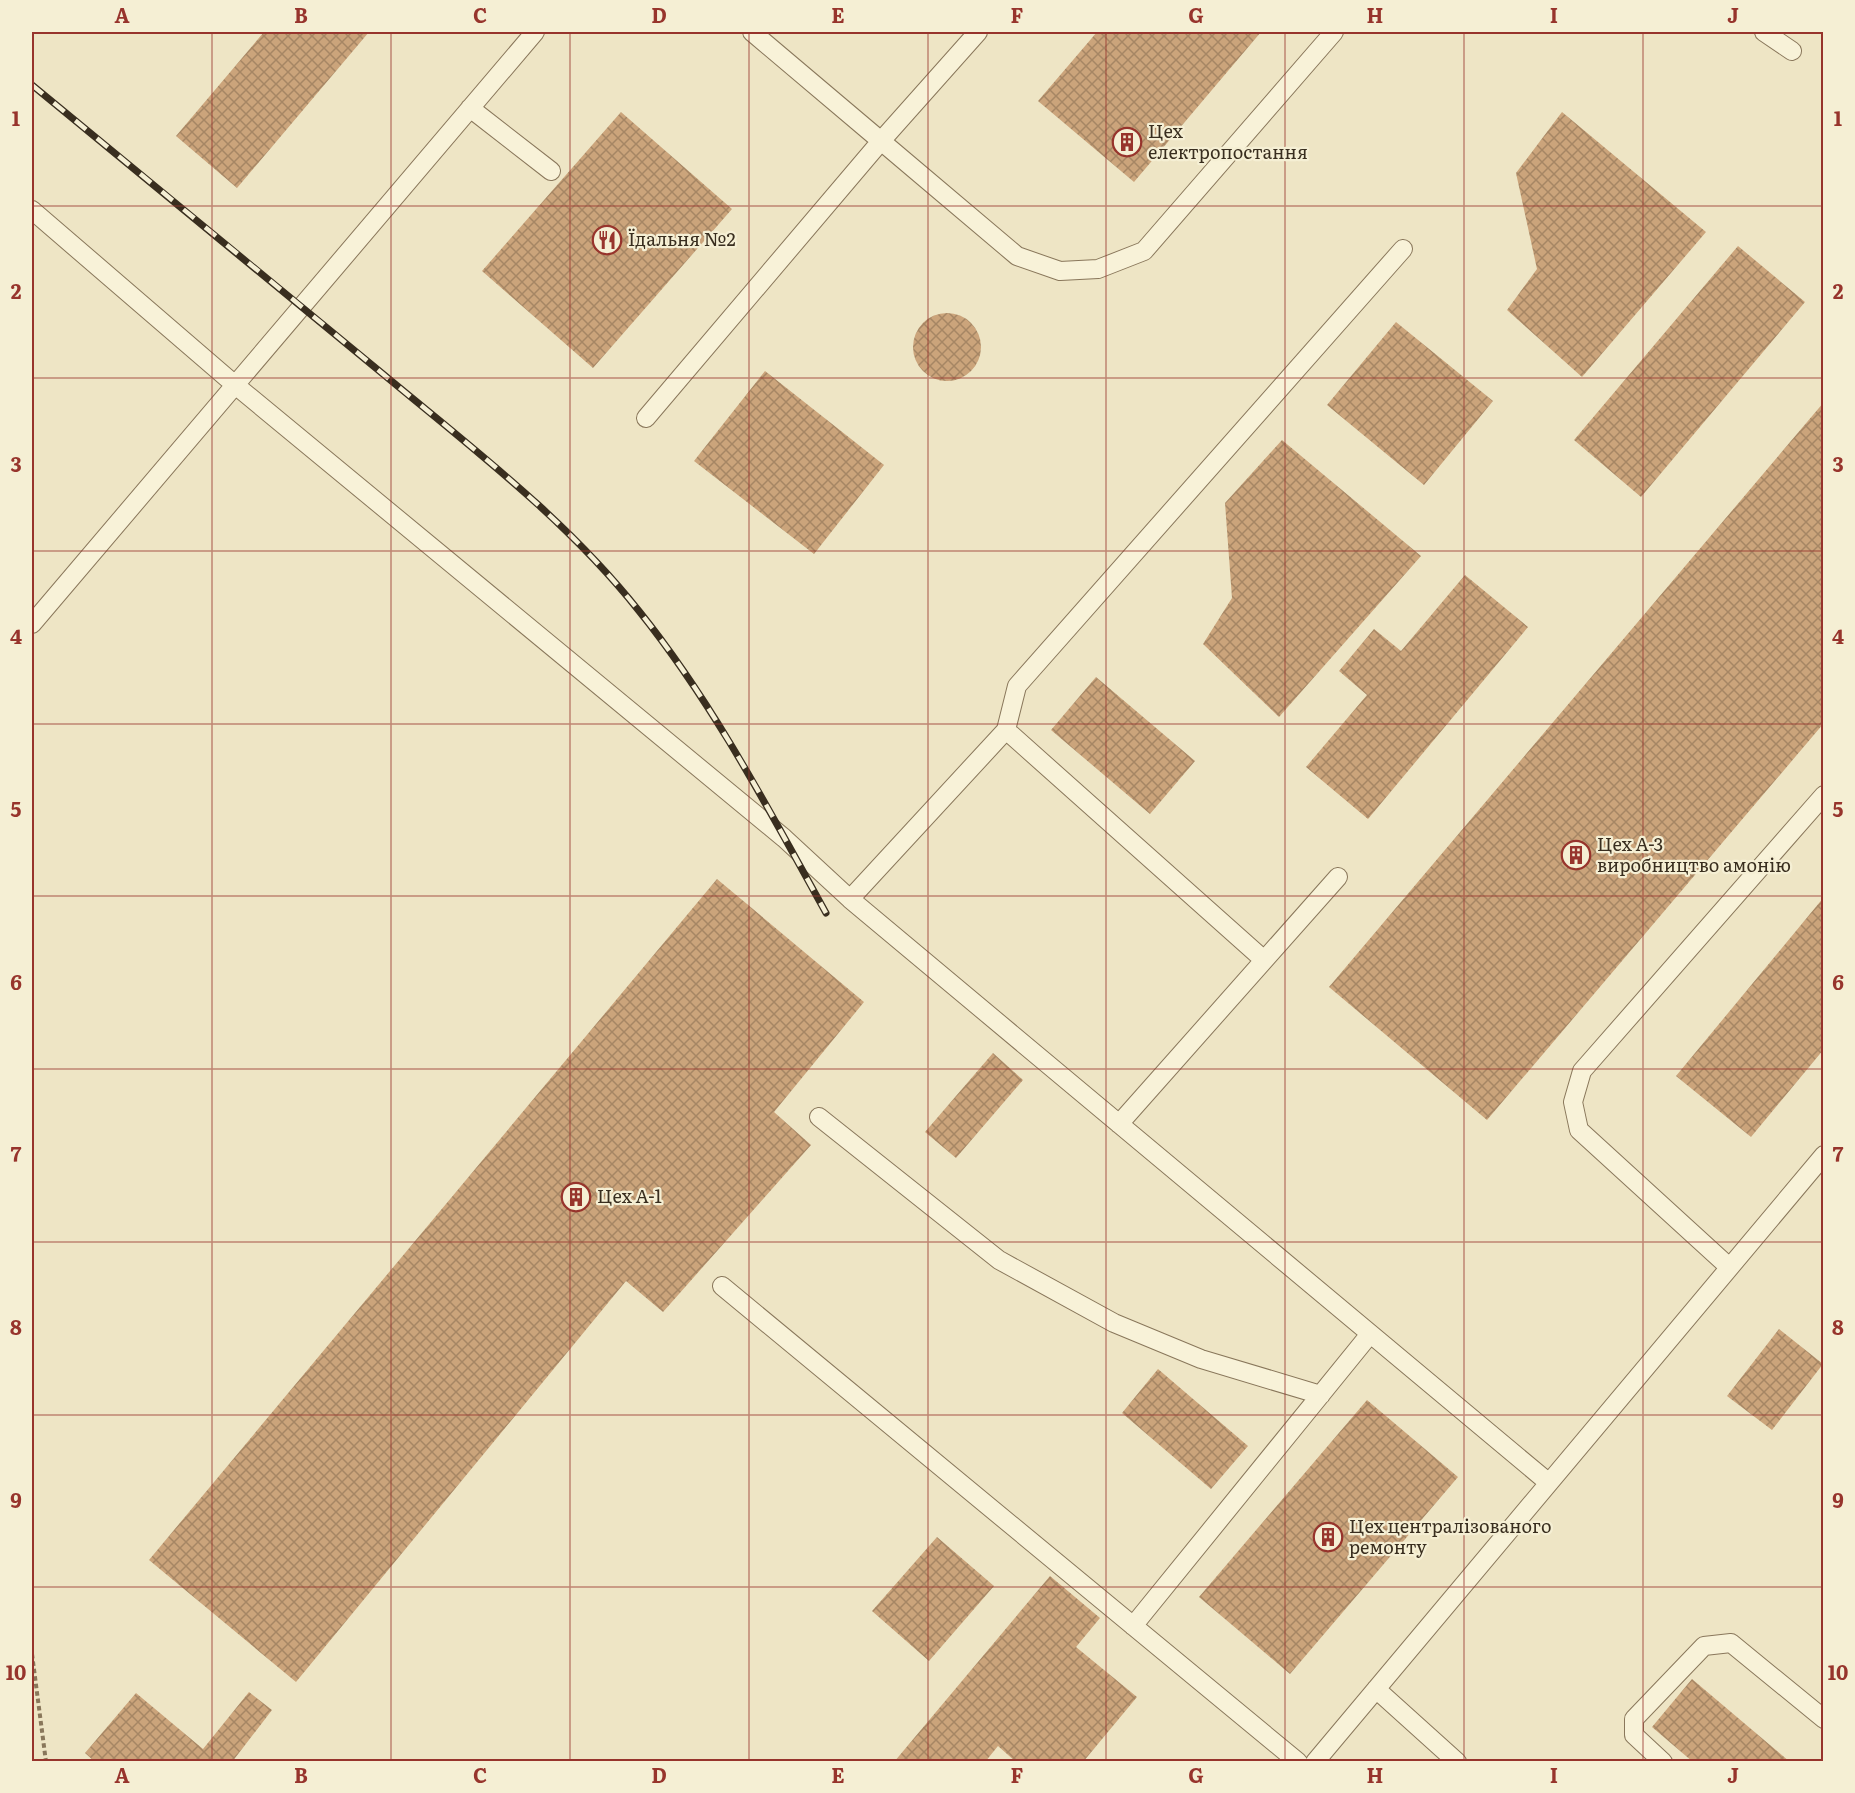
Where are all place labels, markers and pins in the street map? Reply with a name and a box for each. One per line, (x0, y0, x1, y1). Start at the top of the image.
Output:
place label: Цех електропостання (1148, 117, 1308, 165)
building icon: Цех електропостання (1111, 126, 1143, 158)
restaurant icon: Їдальня №2 (591, 224, 623, 256)
place label: Їдальня №2 (628, 225, 736, 252)
place label: Цех А-3 виробництво амонію (1597, 830, 1791, 878)
building icon: Цех А-3 виробництво амонію (1560, 839, 1592, 871)
building icon: Цех А-1 (560, 1181, 592, 1213)
place label: Цех А-1 (597, 1182, 662, 1209)
place label: Цех централізованого ремонту (1349, 1512, 1551, 1560)
building icon: Цех централізованого ремонту (1312, 1521, 1344, 1553)

